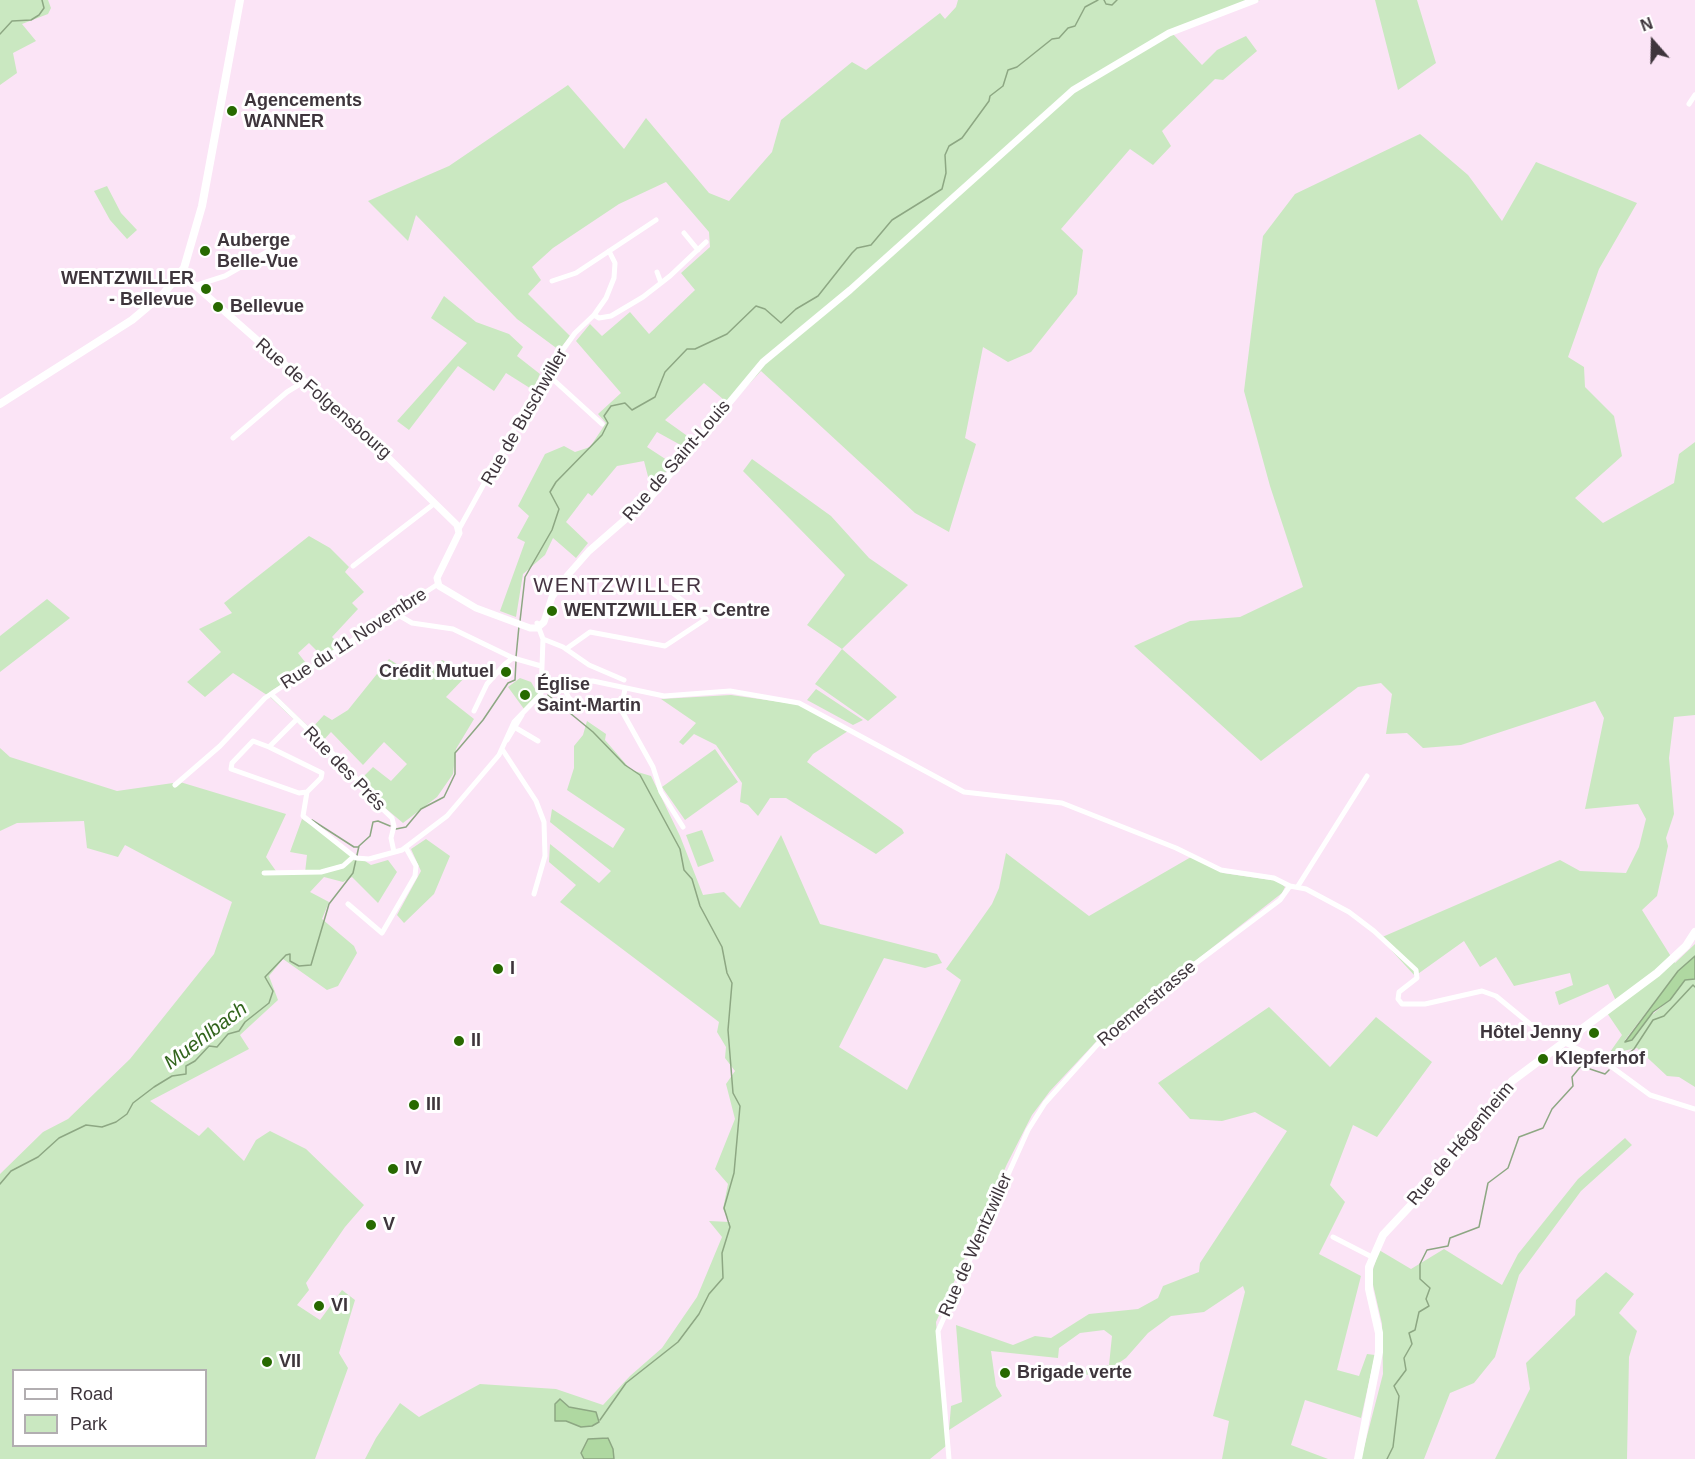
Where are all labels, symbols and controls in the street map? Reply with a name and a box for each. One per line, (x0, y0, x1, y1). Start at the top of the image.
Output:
north arrow (1623, 12, 1683, 72)
text: N (1638, 15, 1655, 35)
place label: Agencements WANNER (244, 90, 362, 132)
marker: Agencements WANNER (225, 104, 239, 118)
place label: Auberge Belle-Vue (217, 230, 298, 272)
marker: Auberge Belle-Vue (198, 244, 212, 258)
place label: WENTZWILLER - Bellevue (61, 268, 194, 310)
marker: WENTZWILLER - Bellevue (199, 282, 213, 296)
place label: Bellevue (230, 296, 304, 318)
marker: Bellevue (211, 300, 225, 314)
street label: Rue de Folgensbourg (251, 334, 395, 464)
street label: Rue de Buschwiller (477, 345, 573, 489)
street label: Rue de Saint-Louis (619, 396, 735, 526)
district label: WENTZWILLER (533, 573, 703, 599)
street label: Rue du 11 Novembre (277, 584, 431, 694)
place label: WENTZWILLER - Centre (564, 600, 770, 622)
marker: WENTZWILLER - Centre (545, 604, 559, 618)
place label: Crédit Mutuel (379, 661, 494, 683)
marker: Crédit Mutuel (499, 665, 513, 679)
place label: Église Saint-Martin (537, 674, 641, 716)
marker: Église Saint-Martin (518, 688, 532, 702)
street label: Rue des Prés (298, 722, 390, 816)
street label: Roemerstrasse (1093, 957, 1201, 1051)
place label: I (510, 958, 515, 980)
marker: I (491, 962, 505, 976)
water label: Muehlbach (160, 997, 252, 1075)
place label: Hôtel Jenny (1480, 1022, 1582, 1044)
marker: Hôtel Jenny (1587, 1026, 1601, 1040)
place label: II (471, 1030, 481, 1052)
marker: II (452, 1034, 466, 1048)
place label: Klepferhof (1555, 1048, 1645, 1070)
marker: Klepferhof (1536, 1052, 1550, 1066)
street label: Rue de Hégenheim (1403, 1078, 1519, 1210)
place label: III (426, 1094, 441, 1116)
marker: III (407, 1098, 421, 1112)
place label: IV (405, 1158, 422, 1180)
marker: IV (386, 1162, 400, 1176)
street label: Rue de Wentzwiller (935, 1170, 1017, 1320)
place label: V (383, 1214, 395, 1236)
marker: V (364, 1218, 378, 1232)
place label: VI (331, 1295, 348, 1317)
marker: VI (312, 1299, 326, 1313)
place label: VII (279, 1351, 301, 1373)
marker: VII (260, 1355, 274, 1369)
place label: Brigade verte (1017, 1362, 1132, 1384)
marker: Brigade verte (998, 1366, 1012, 1380)
legend (12, 1369, 207, 1447)
text: Road (70, 1384, 113, 1404)
text: Park (70, 1414, 107, 1434)

